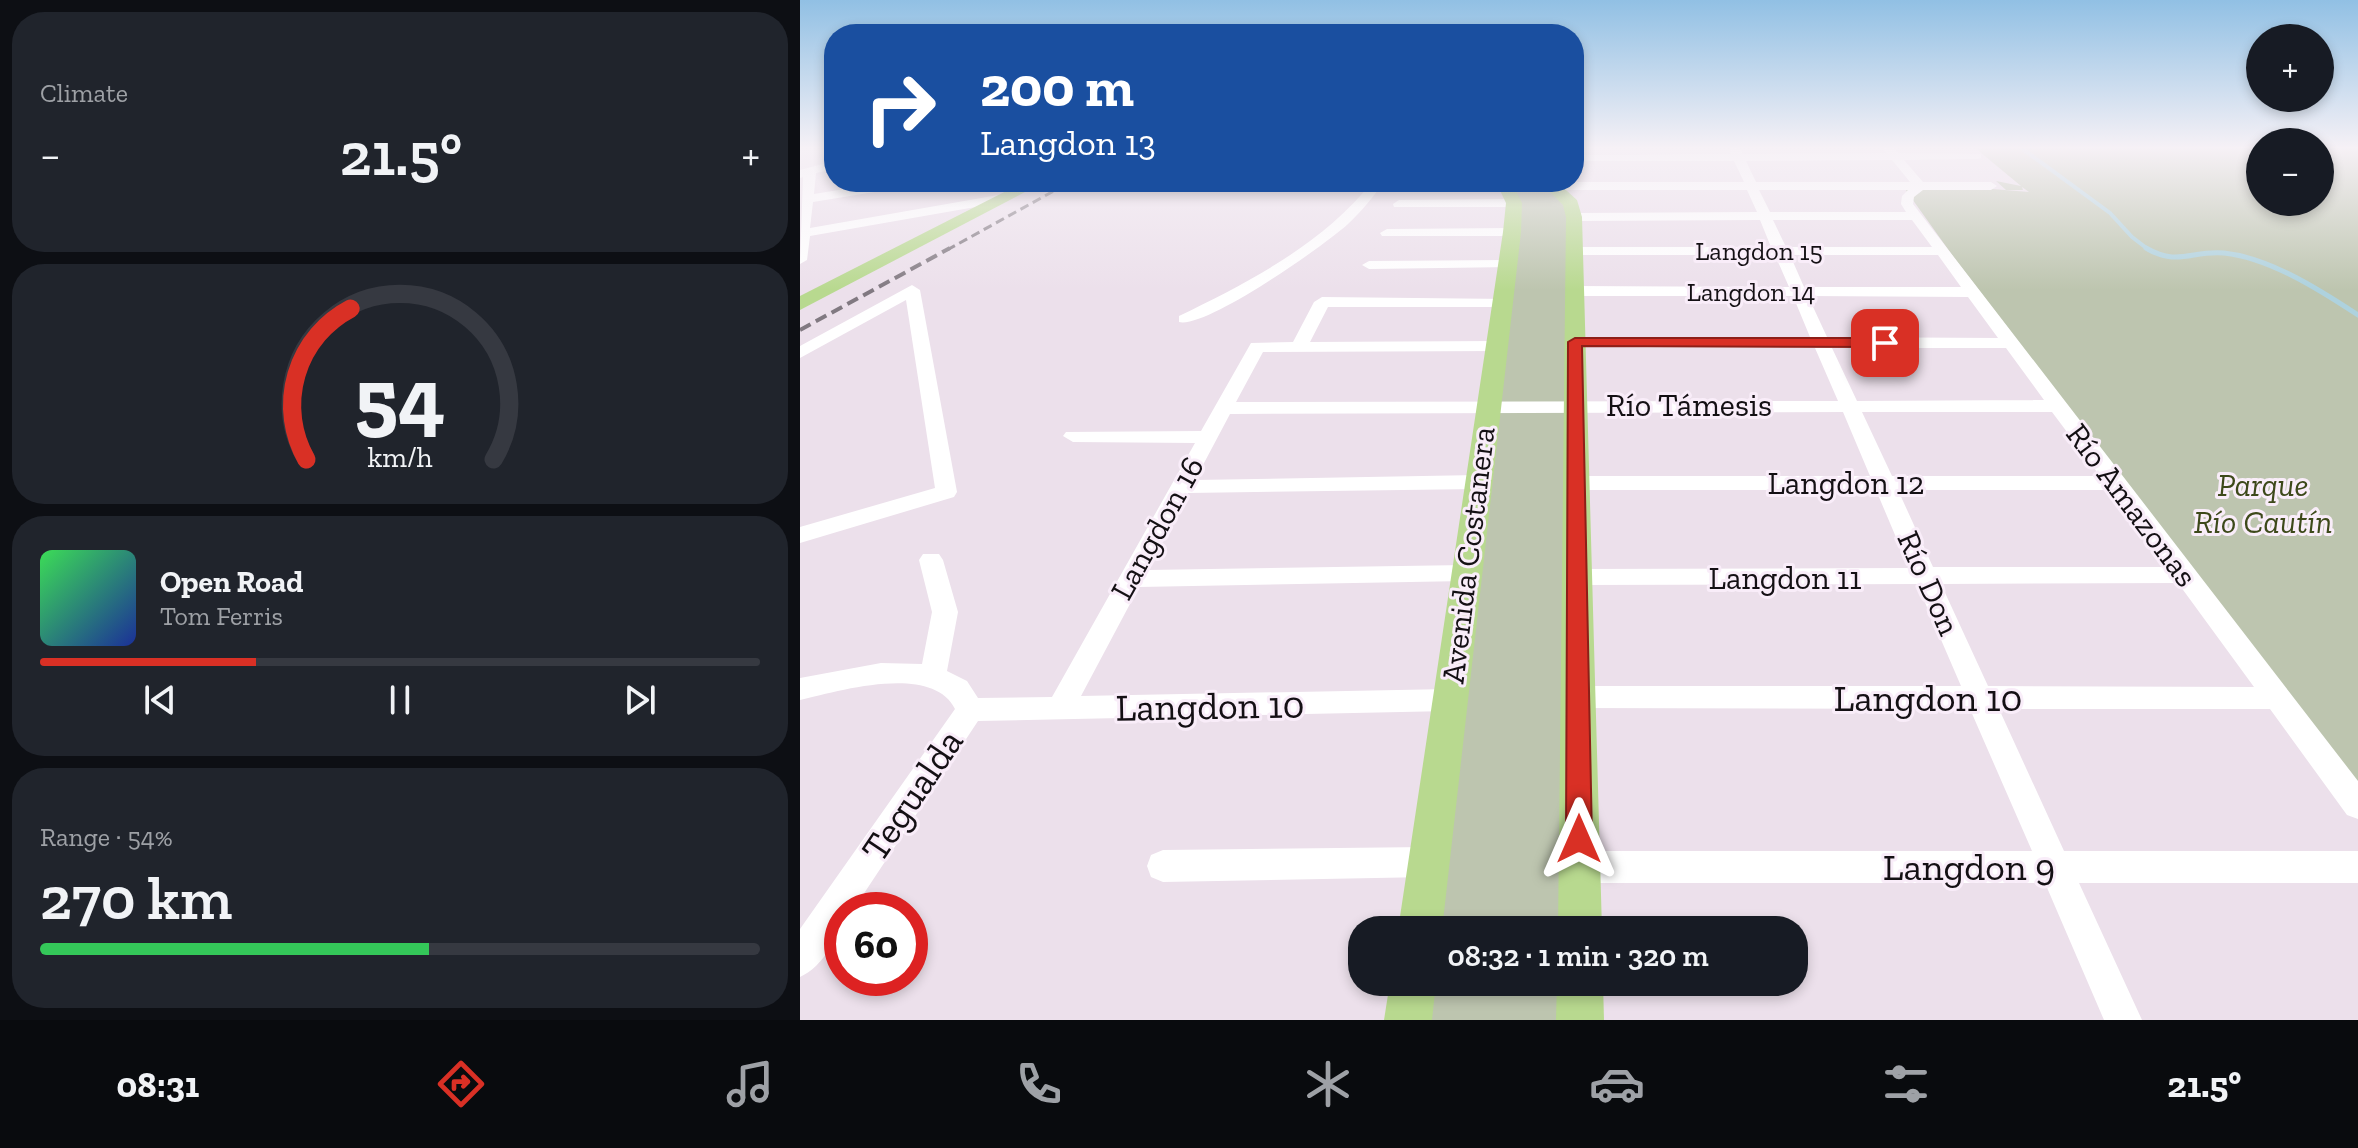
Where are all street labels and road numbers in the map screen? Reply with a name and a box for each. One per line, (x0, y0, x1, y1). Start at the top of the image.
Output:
street label: Langdon 15 (1695, 235, 1823, 267)
street label: Langdon 14 (1687, 276, 1815, 308)
street label: Río Támesis (1606, 386, 1772, 424)
street label: Río Amazonas (2058, 416, 2206, 594)
street label: Avenida Costanera (1433, 424, 1503, 686)
street label: Langdon 16 (1102, 450, 1212, 606)
street label: Langdon 12 (1767, 464, 1925, 502)
street label: Río Don (1889, 525, 1969, 641)
street label: Langdon 11 (1709, 559, 1862, 597)
street label: Langdon 10 (1834, 675, 2022, 721)
street label: Langdon 10 (1115, 681, 1305, 731)
street label: Tegualda (851, 720, 973, 870)
street label: Langdon 9 (1883, 844, 2055, 890)

